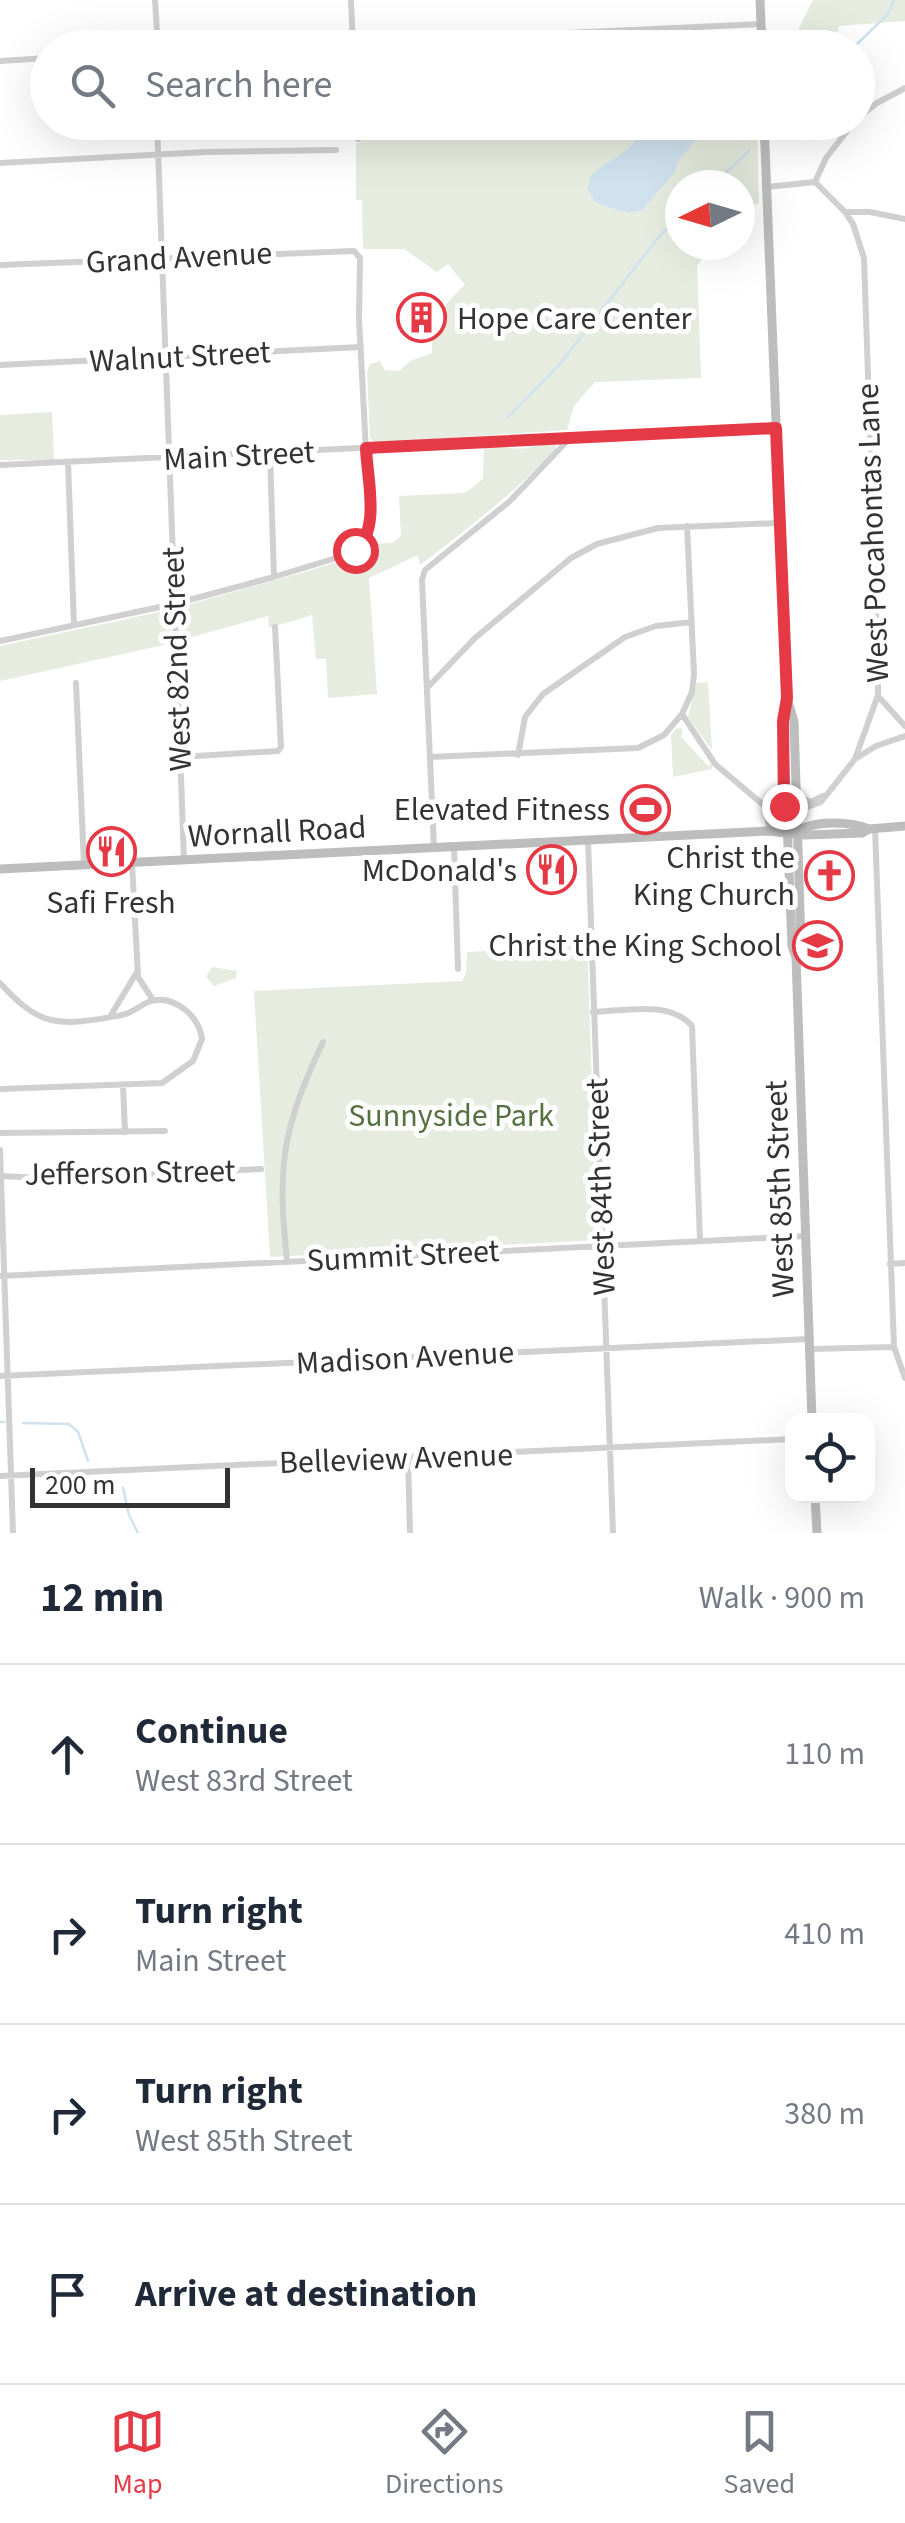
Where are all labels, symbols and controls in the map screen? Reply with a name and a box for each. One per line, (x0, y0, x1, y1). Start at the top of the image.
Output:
search box (30, 30, 875, 140)
icon: search (65, 58, 120, 113)
text: Search here (145, 58, 332, 112)
north arrow (665, 170, 755, 260)
street label: Grand Avenue (85, 230, 273, 286)
building icon: Hope Care Center (396, 292, 448, 344)
place label: Hope Care Center (457, 296, 693, 342)
street label: Walnut Street (88, 329, 272, 385)
street label: West Pocahontas Lane (845, 383, 901, 683)
street label: Main Street (162, 429, 316, 483)
route start (333, 528, 379, 574)
street label: West 82nd Street (150, 546, 204, 772)
sports icon: Elevated Fitness (619, 783, 671, 835)
route end (762, 784, 808, 830)
place label: Elevated Fitness (394, 787, 610, 833)
street label: Wornall Road (187, 804, 367, 860)
restaurant icon: Safi Fresh (85, 826, 137, 878)
place label: Christ the King Church (633, 835, 795, 918)
restaurant icon: McDonald's (526, 844, 578, 896)
place label: McDonald's (362, 848, 517, 894)
church icon: Christ the King Church (804, 849, 856, 901)
place label: Safi Fresh (46, 880, 176, 926)
school or university icon: Christ the King School (791, 919, 843, 971)
place label: Christ the King School (488, 923, 782, 969)
street label: West 84th Street (574, 1077, 628, 1297)
street label: West 85th Street (753, 1079, 807, 1299)
park label: Sunnyside Park (348, 1093, 554, 1139)
street label: Jefferson Street (24, 1148, 236, 1198)
street label: Summit Street (306, 1228, 501, 1284)
street label: Madison Avenue (295, 1329, 515, 1387)
map controls (785, 1413, 875, 1503)
button: locate (785, 1413, 875, 1503)
street label: Belleview Avenue (278, 1432, 514, 1486)
scale bar (30, 1463, 230, 1508)
text: 200 m (45, 1465, 116, 1505)
text: 12 min (40, 1568, 164, 1628)
text: Walk · 900 m (699, 1575, 865, 1621)
text: Continue (135, 1704, 288, 1758)
icon: ahead (40, 1727, 95, 1782)
text: 110 m (784, 1731, 865, 1777)
text: West 83rd Street (135, 1758, 353, 1804)
text: Turn right (135, 1884, 303, 1938)
icon: right (40, 1907, 95, 1962)
text: 410 m (784, 1911, 865, 1957)
text: Main Street (135, 1938, 286, 1984)
text: Turn right (135, 2064, 303, 2118)
icon: right (40, 2087, 95, 2142)
text: 380 m (784, 2091, 865, 2137)
text: West 85th Street (135, 2118, 353, 2164)
icon: arrive (40, 2267, 95, 2322)
text: Arrive at destination (135, 2267, 477, 2321)
tab: Map (110, 2404, 165, 2504)
tab: Directions (385, 2404, 504, 2504)
tab: Saved (724, 2404, 795, 2504)

